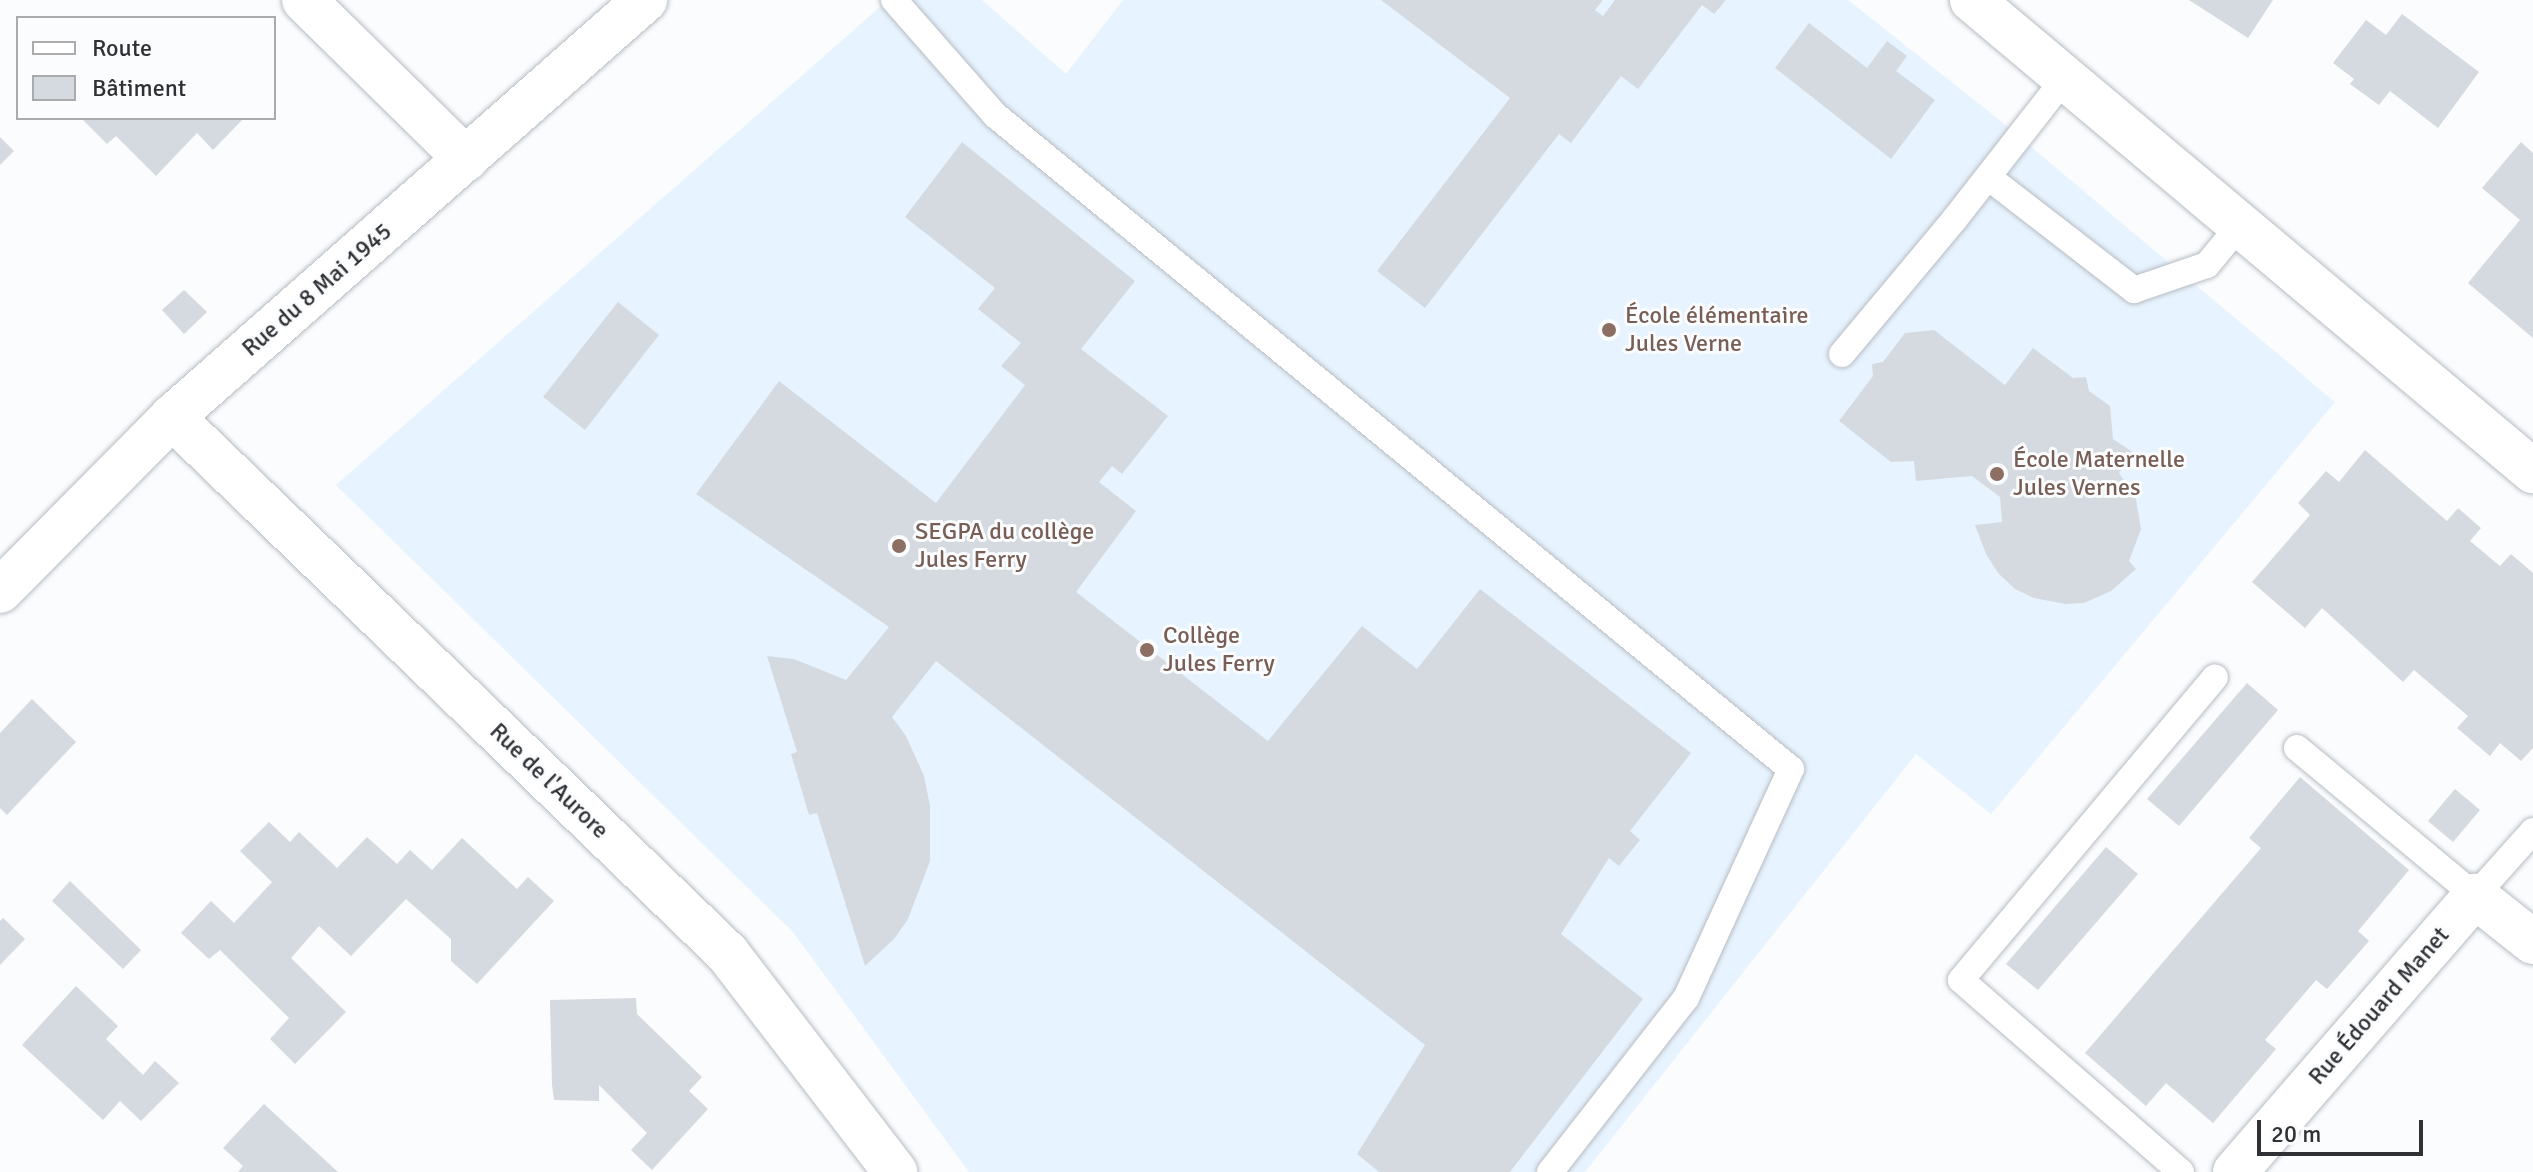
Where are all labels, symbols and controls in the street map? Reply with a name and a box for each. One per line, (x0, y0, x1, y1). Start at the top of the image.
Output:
legend (16, 16, 276, 120)
text: Route (92, 33, 152, 63)
text: Bâtiment (92, 73, 186, 103)
street label: Rue du 8 Mai 1945 (236, 217, 398, 363)
place label: École élémentaire Jules Verne (1625, 302, 1809, 358)
marker: École élémentaire Jules Verne (1600, 321, 1618, 339)
place label: École Maternelle Jules Vernes (2013, 446, 2185, 502)
marker: École Maternelle Jules Vernes (1988, 465, 2006, 483)
place label: SEGPA du collège Jules Ferry (915, 518, 1094, 574)
marker: SEGPA du collège Jules Ferry (890, 537, 908, 555)
place label: Collège Jules Ferry (1163, 622, 1275, 678)
marker: Collège Jules Ferry (1138, 641, 1156, 659)
street label: Rue de l'Aurore (483, 717, 615, 845)
street label: Rue Édouard Manet (2303, 921, 2455, 1091)
scale bar (2261, 1104, 2427, 1154)
text: 20 m (2271, 1119, 2321, 1149)

